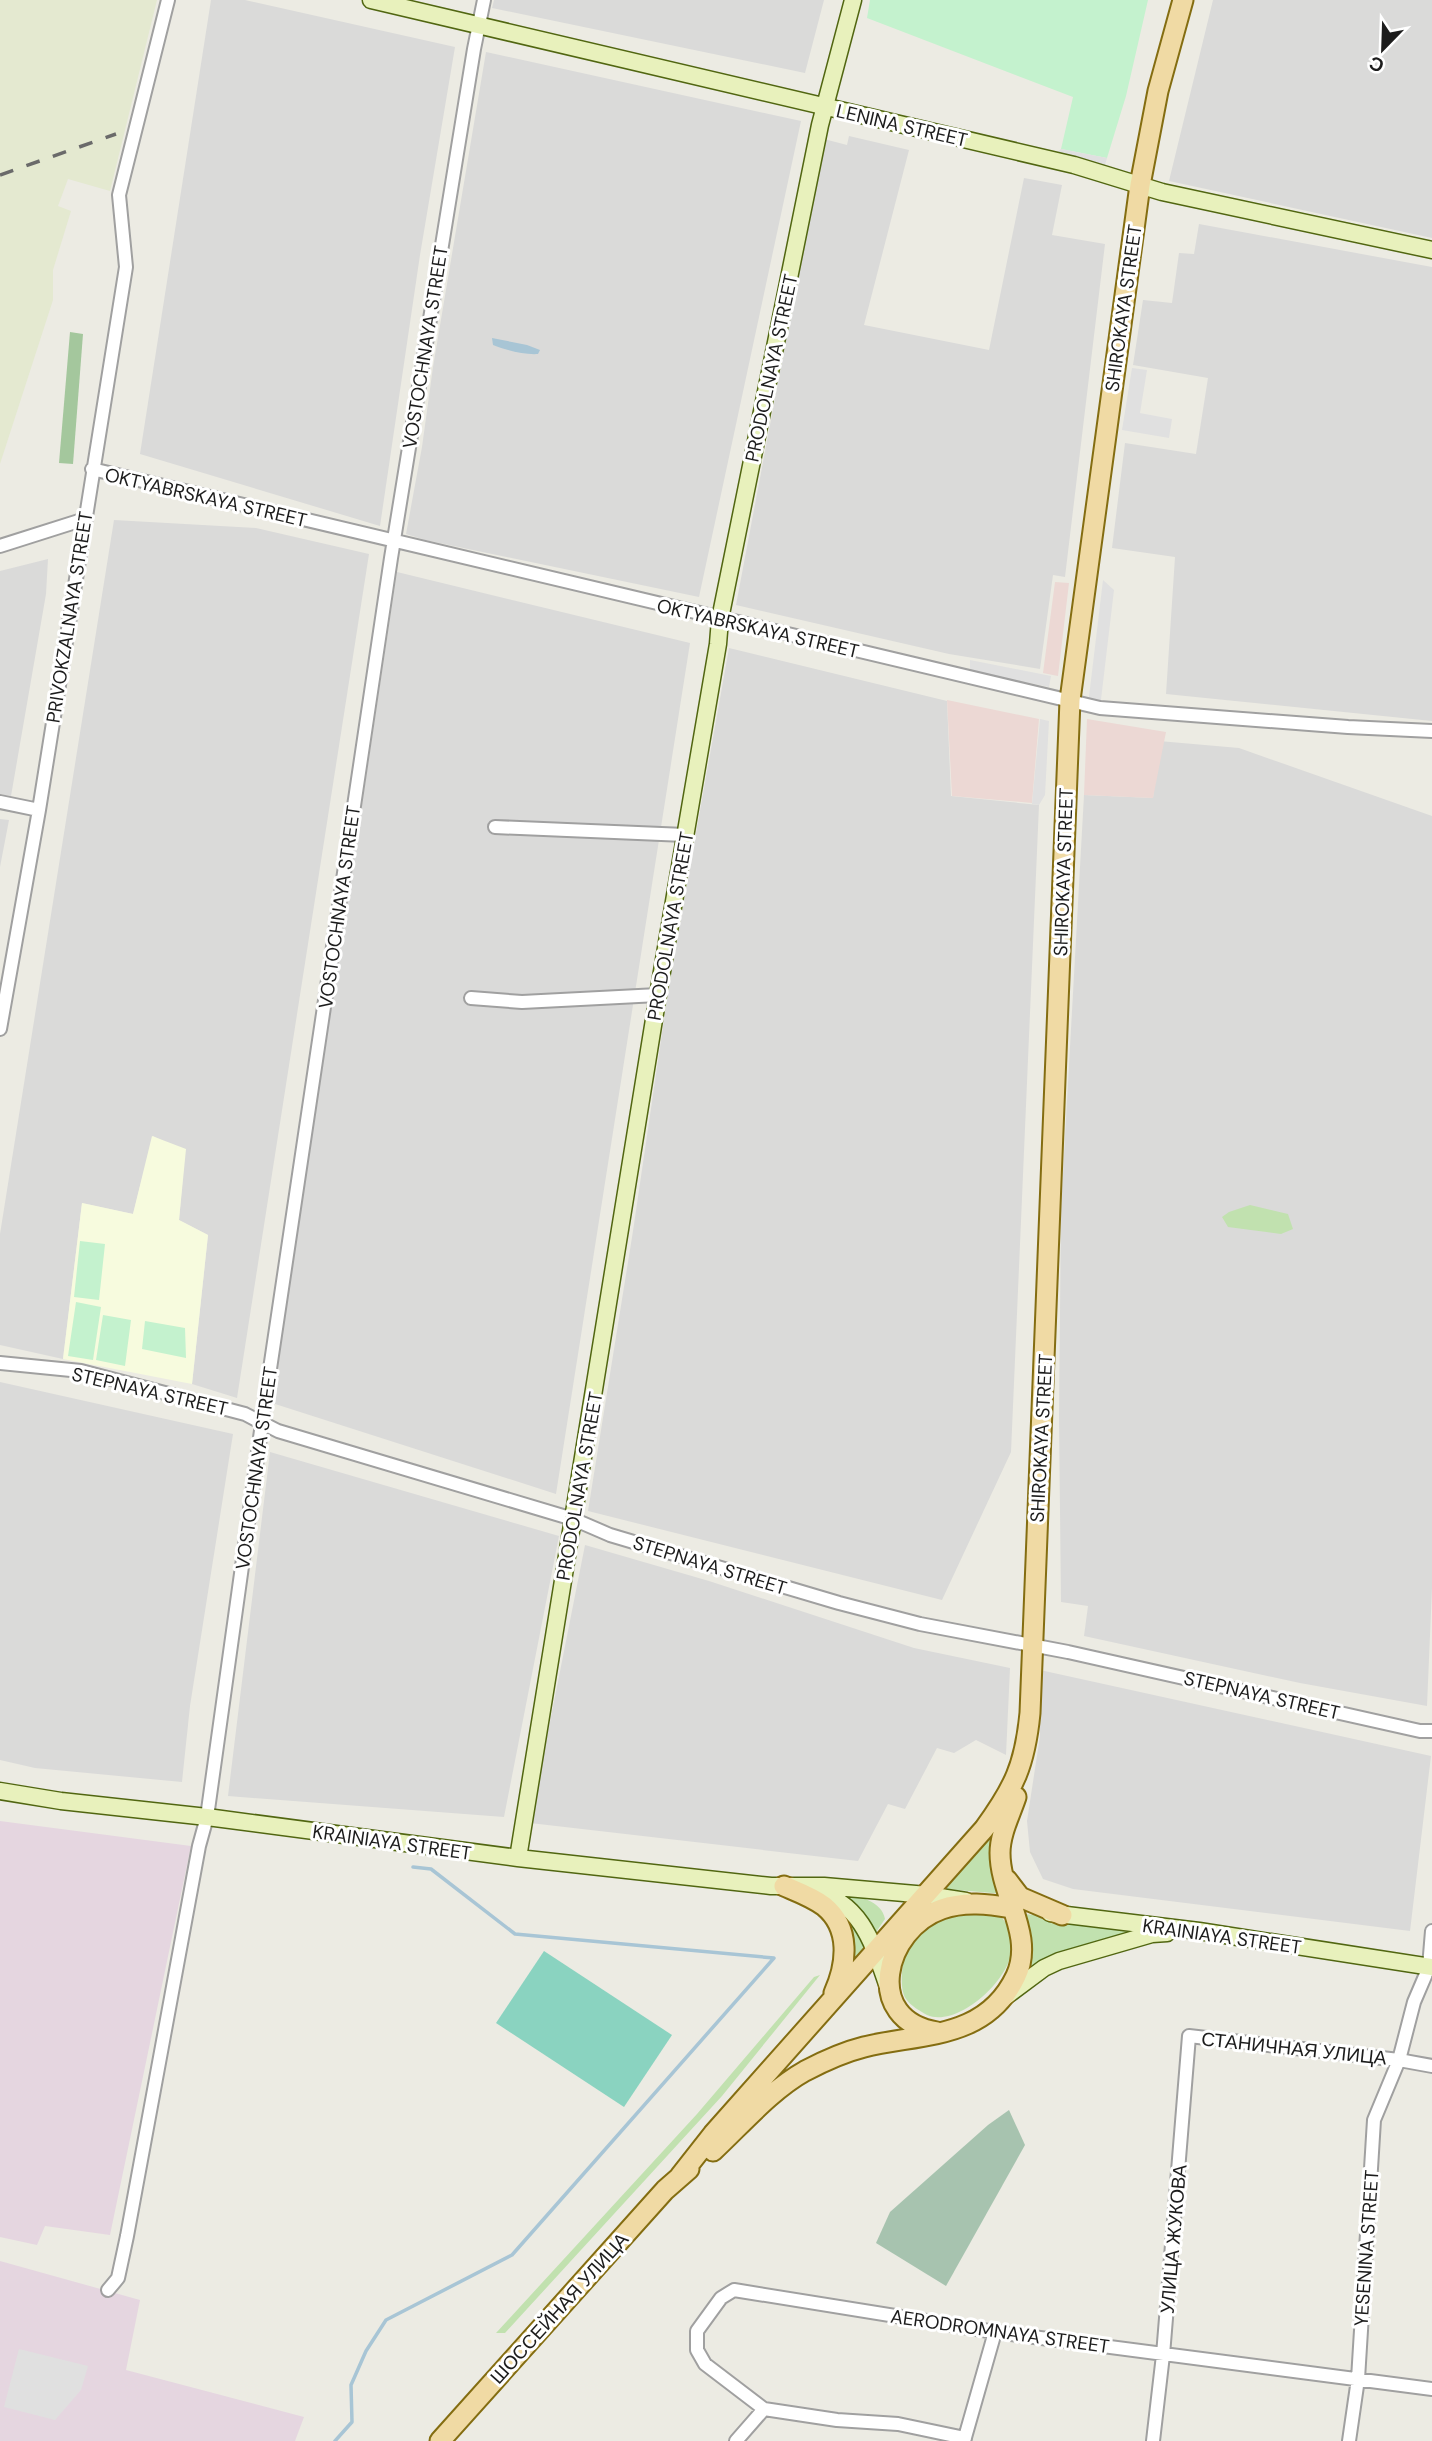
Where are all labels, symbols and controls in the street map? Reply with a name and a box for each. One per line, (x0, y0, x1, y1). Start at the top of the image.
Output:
north arrow (1348, 14, 1418, 84)
text: С (1365, 50, 1388, 78)
street label: LENINA STREET (834, 98, 970, 153)
street label: SHIROKAYA STREET (1099, 222, 1148, 393)
street label: VOSTOCHNAYA STREET (397, 243, 454, 450)
street label: PRODOLNAYA STREET (739, 272, 804, 464)
street label: OKTYABRSKAYA STREET (102, 462, 310, 533)
street label: PRIVOKZALNAYA STREET (40, 509, 99, 725)
street label: OKTYABRSKAYA STREET (654, 593, 862, 664)
street label: SHIROKAYA STREET (1048, 787, 1079, 957)
street label: VOSTOCHNAYA STREET (313, 803, 366, 1010)
street label: PRODOLNAYA STREET (642, 829, 699, 1022)
street label: SHIROKAYA STREET (1025, 1353, 1058, 1523)
street label: STEPNAYA STREET (69, 1361, 231, 1422)
street label: VOSTOCHNAYA STREET (230, 1364, 283, 1571)
street label: PRODOLNAYA STREET (551, 1389, 608, 1582)
street label: STEPNAYA STREET (630, 1530, 790, 1601)
street label: STEPNAYA STREET (1181, 1665, 1343, 1726)
street label: KRAINIAYA STREET (311, 1819, 473, 1866)
street label: KRAINIAYA STREET (1141, 1913, 1303, 1960)
street label: СТАНИЧНАЯ УЛИЦА (1200, 2026, 1388, 2071)
street label: УЛИЦА ЖУКОВА (1155, 2163, 1193, 2315)
street label: YESENINA STREET (1349, 2169, 1384, 2327)
street label: ШОССЕЙНАЯ УЛИЦА (485, 2227, 634, 2389)
street label: AERODROMNAYA STREET (889, 2304, 1111, 2359)

